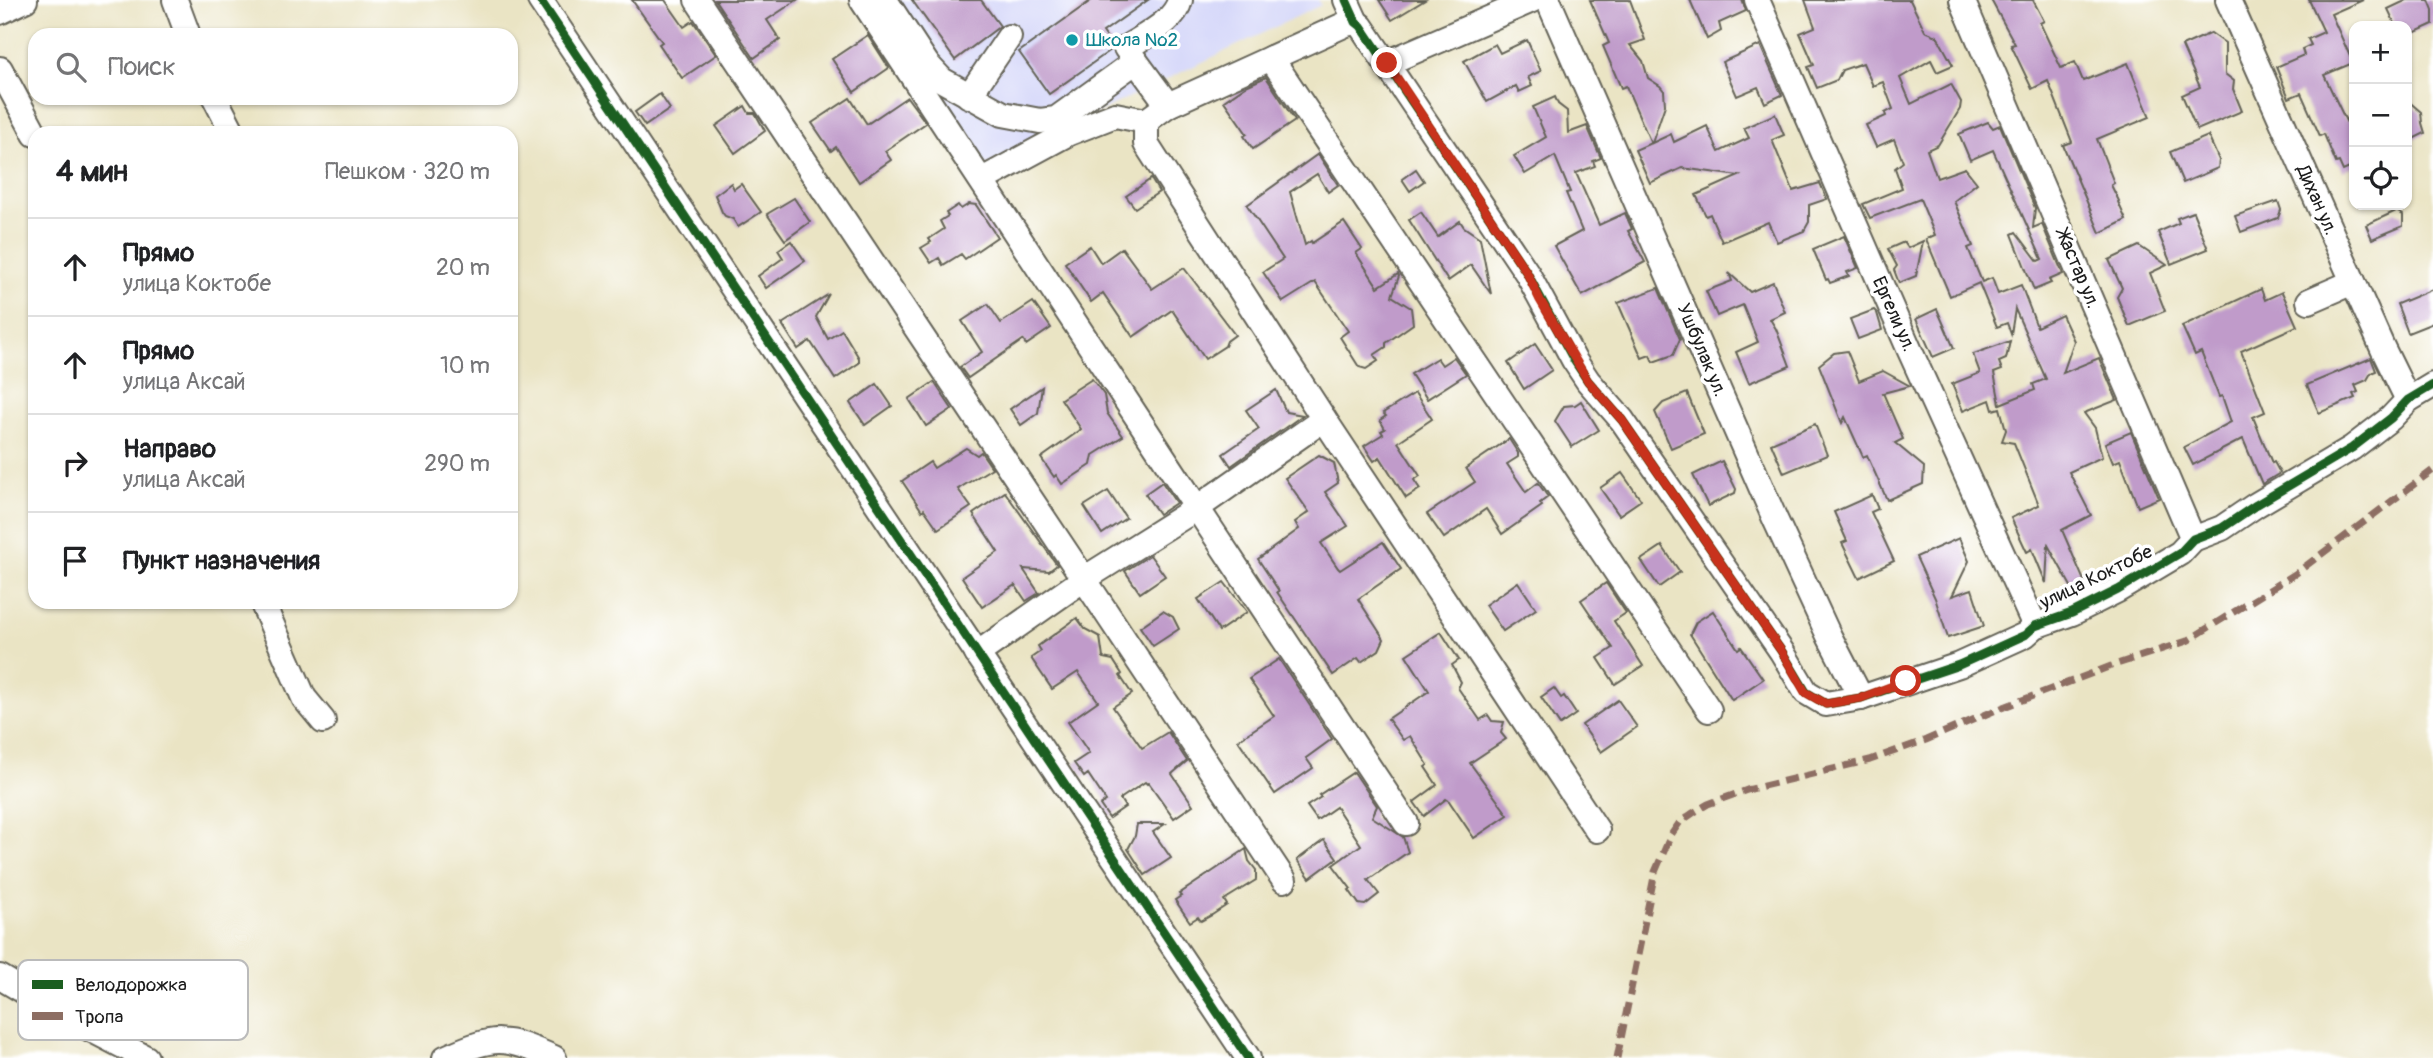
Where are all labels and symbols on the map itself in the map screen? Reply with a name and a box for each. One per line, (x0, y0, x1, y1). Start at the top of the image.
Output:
place label: Школа №2 (1086, 28, 1178, 52)
marker: Школа №2 (1064, 32, 1080, 48)
route end (1371, 47, 1402, 78)
street label: Дихан ул. (2291, 160, 2343, 239)
street label: Жастар ул. (2050, 223, 2105, 312)
street label: Ергели ул. (1867, 273, 1921, 355)
street label: Ушбулак ул. (1672, 300, 1732, 400)
street label: улица Коктобе (2035, 539, 2157, 615)
route start (1890, 665, 1921, 696)
legend (18, 960, 248, 1040)
text: Велодорожка (75, 973, 187, 997)
text: Тропа (75, 1005, 123, 1029)

